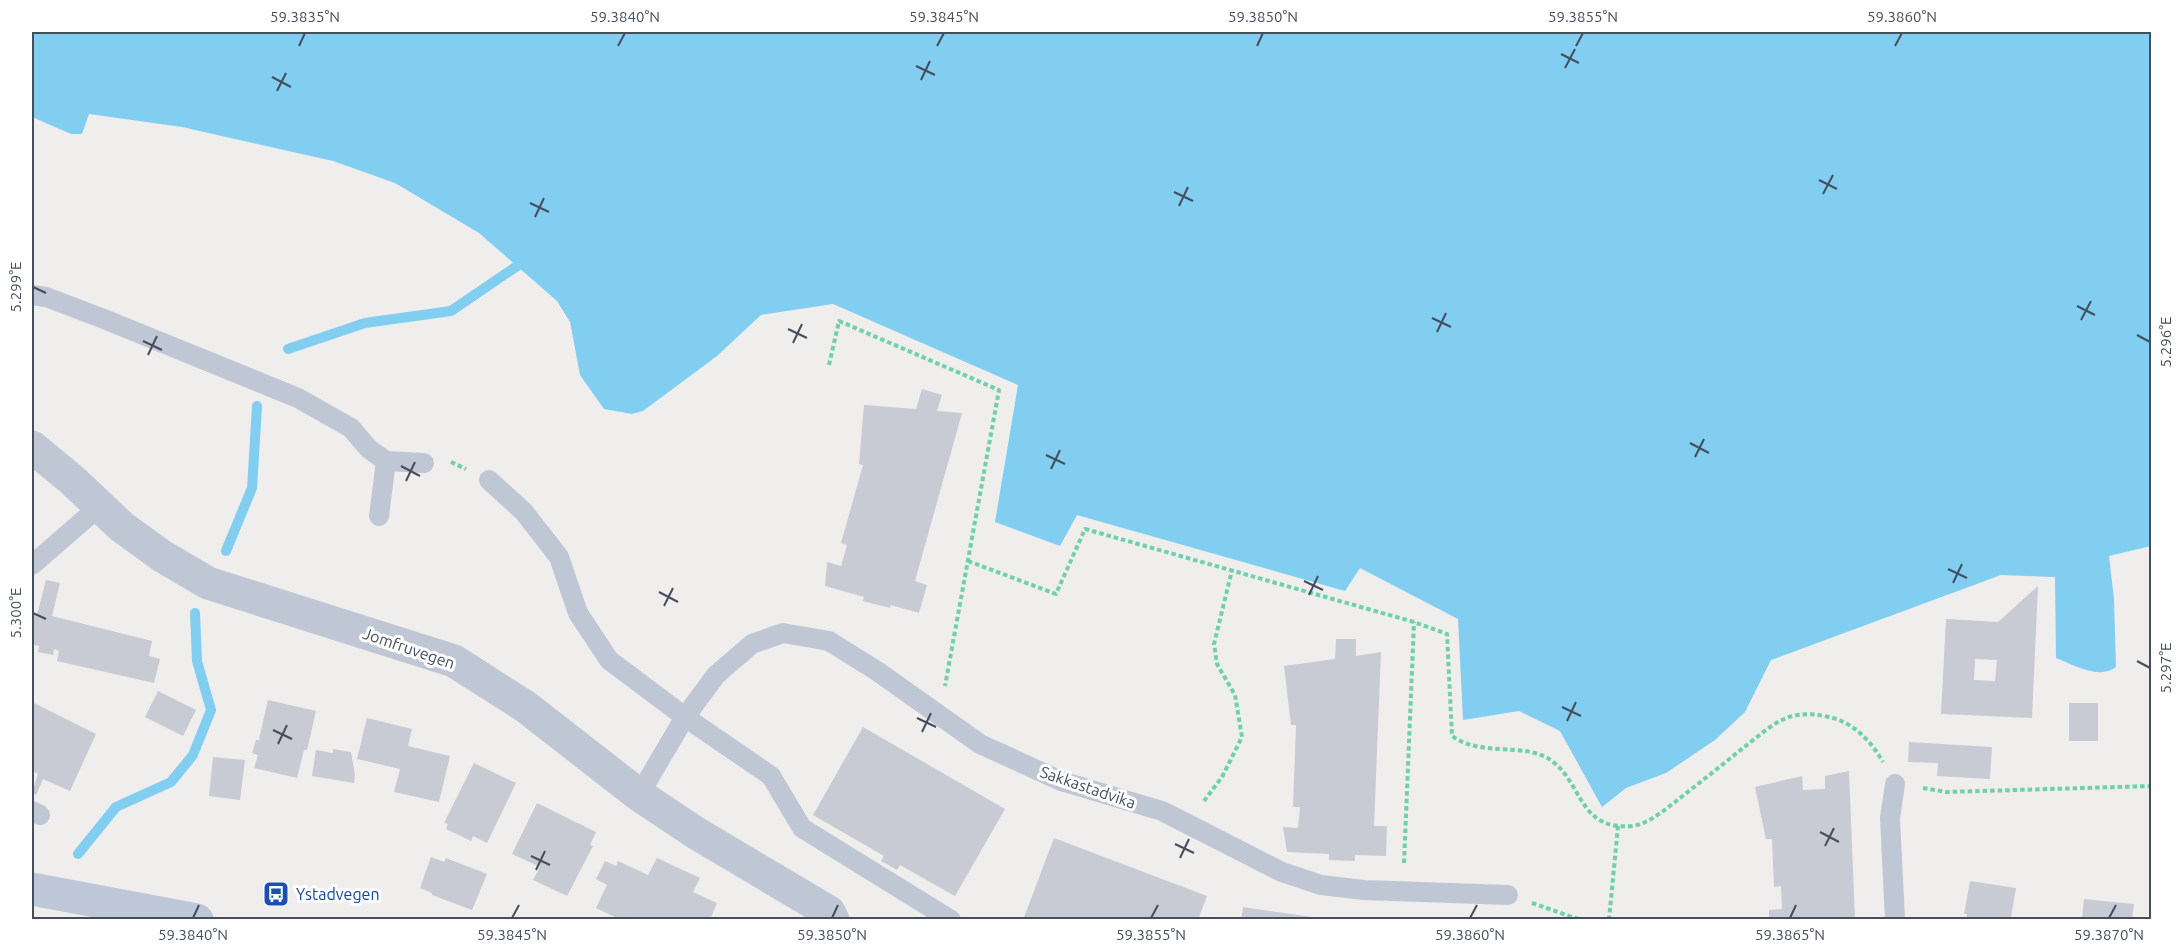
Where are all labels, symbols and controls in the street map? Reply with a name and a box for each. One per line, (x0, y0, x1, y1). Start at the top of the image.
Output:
text: 59.3835°N (270, 8, 340, 25)
text: 59.3840°N (590, 8, 660, 25)
text: 59.3845°N (909, 8, 979, 25)
text: 59.3850°N (1228, 8, 1298, 25)
text: 59.3855°N (1548, 8, 1618, 25)
text: 59.3860°N (1867, 8, 1937, 25)
text: 5.299°E (7, 262, 24, 312)
text: 5.296°E (2157, 317, 2174, 367)
text: 5.300°E (7, 588, 24, 638)
street label: Jomfruvegen (361, 624, 457, 672)
text: 5.297°E (2157, 643, 2174, 693)
street label: Sakkastadvika (1038, 762, 1138, 812)
bus stop icon: Ystadvegen (261, 879, 291, 909)
place label: Ystadvegen (296, 885, 380, 903)
text: 59.3840°N (158, 926, 228, 943)
text: 59.3845°N (477, 926, 547, 943)
text: 59.3850°N (797, 926, 867, 943)
text: 59.3855°N (1116, 926, 1186, 943)
text: 59.3860°N (1435, 926, 1505, 943)
text: 59.3865°N (1755, 926, 1825, 943)
text: 59.3870°N (2074, 926, 2144, 943)

